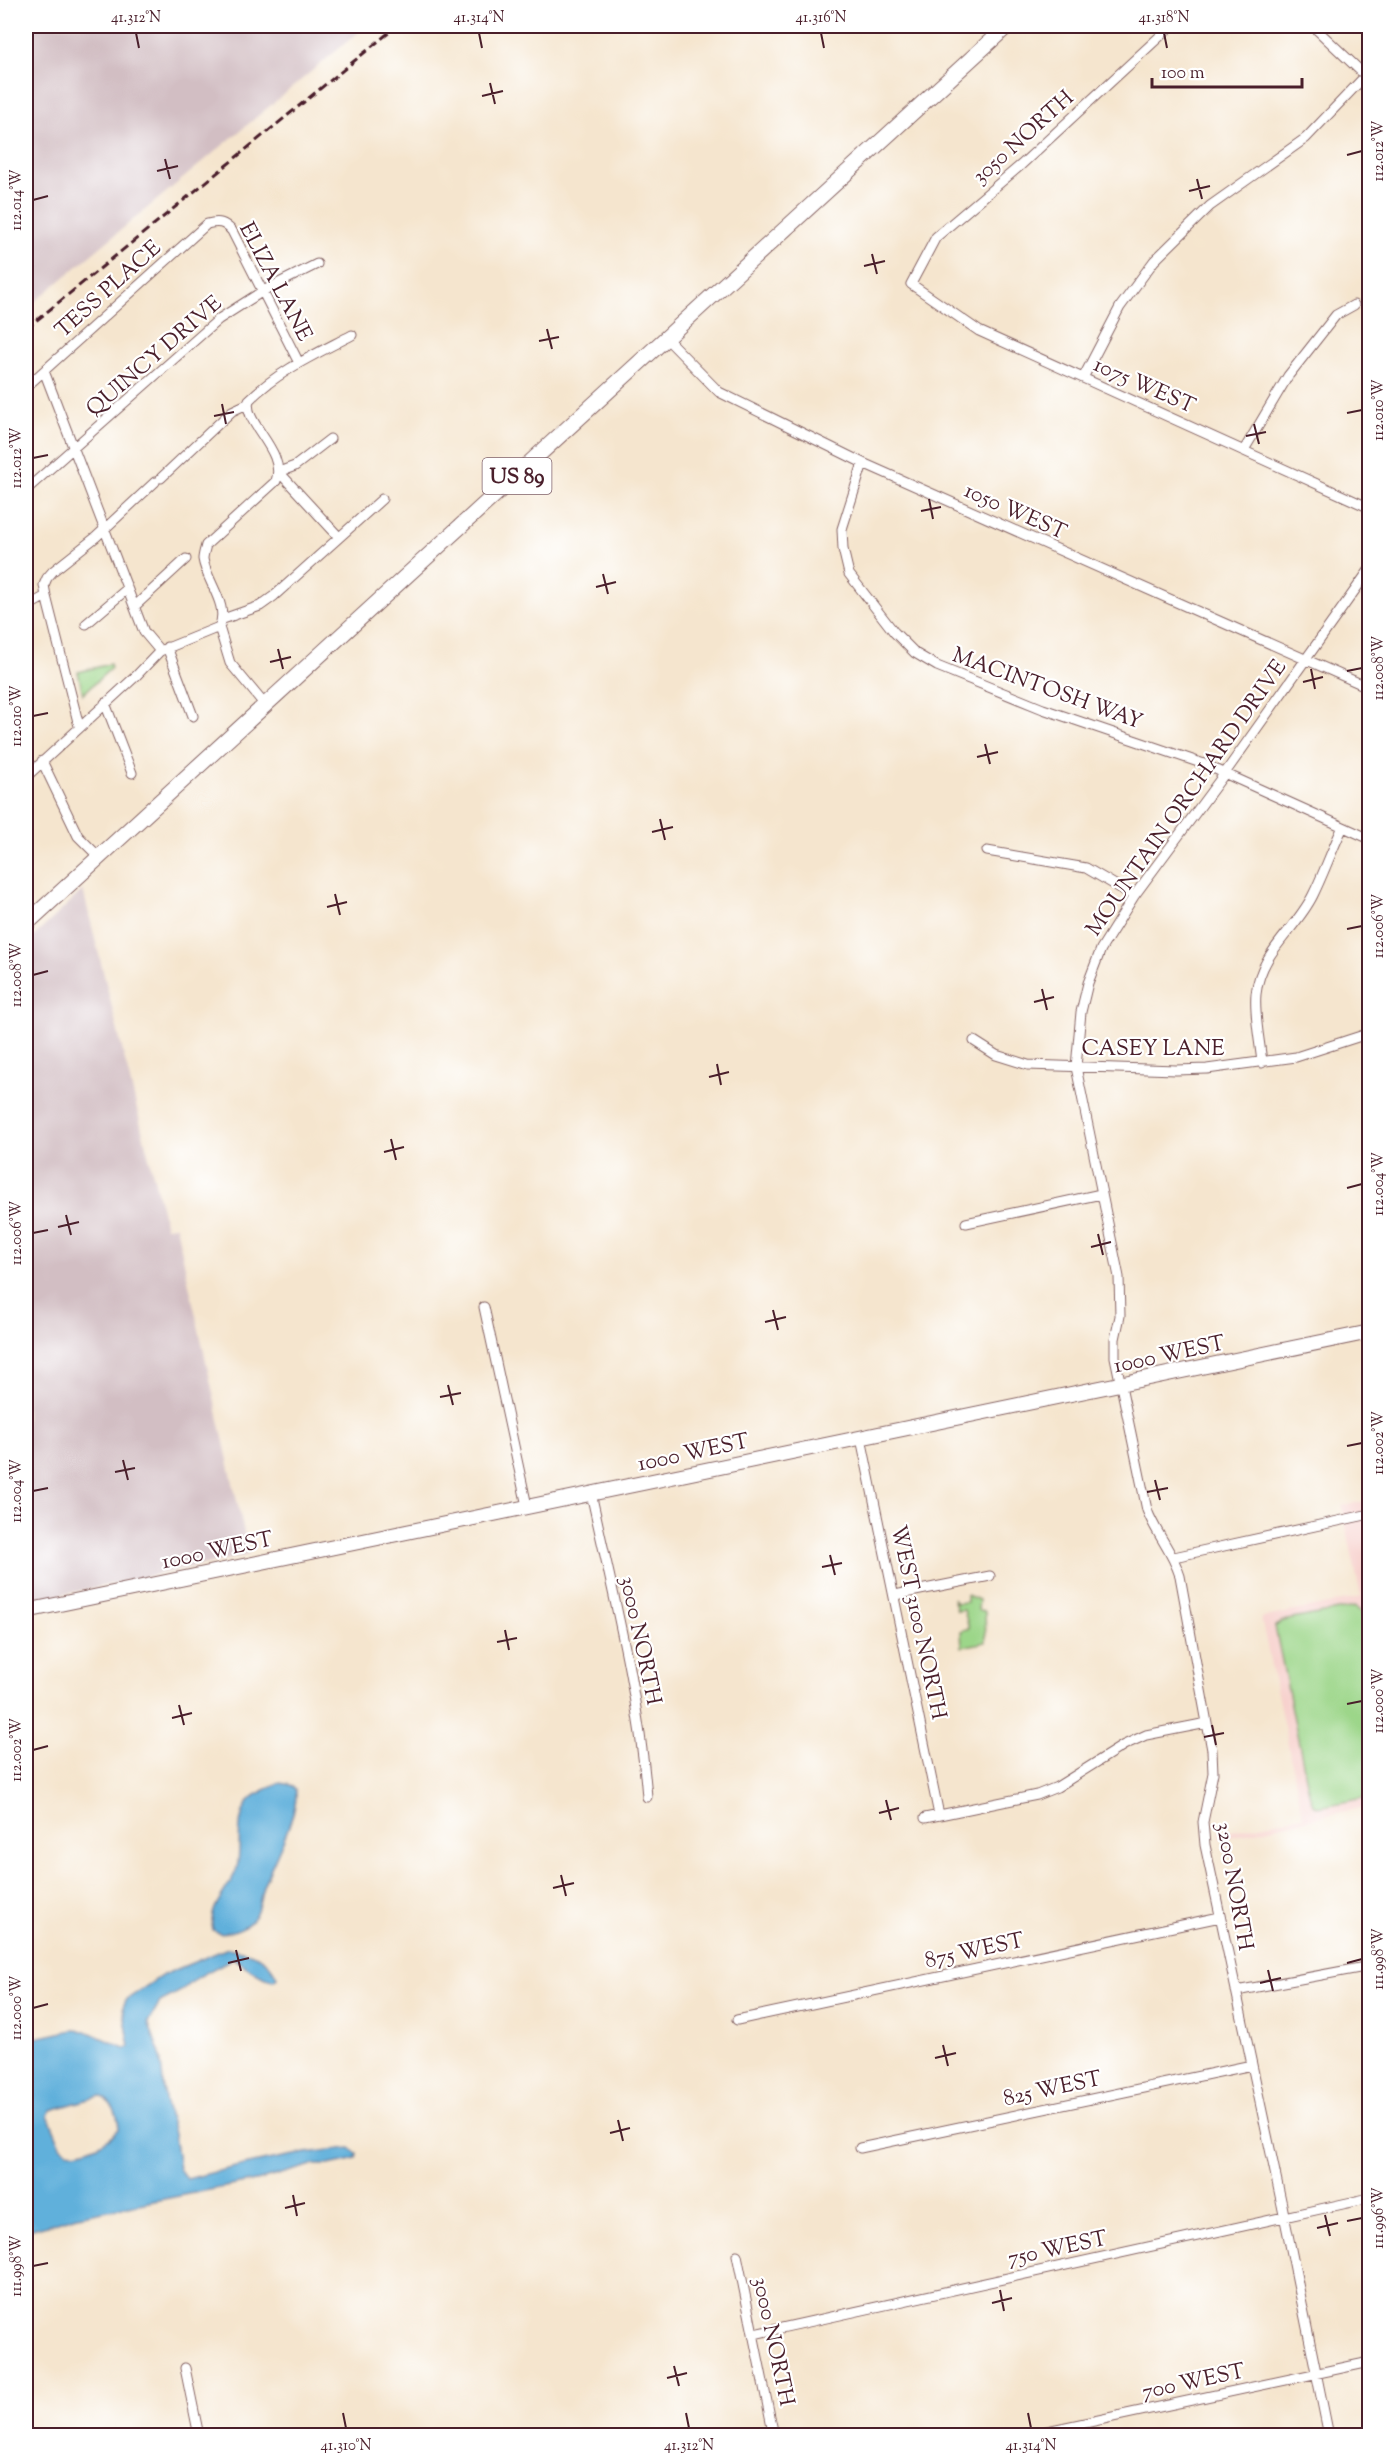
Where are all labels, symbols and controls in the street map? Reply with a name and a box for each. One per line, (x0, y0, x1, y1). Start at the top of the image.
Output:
text: 41.312°N (111, 8, 161, 29)
text: 41.314°N (454, 8, 504, 29)
text: 41.316°N (796, 8, 846, 29)
text: 41.318°N (1139, 8, 1190, 29)
scale bar (1152, 51, 1302, 89)
text: 100 m (1161, 61, 1205, 87)
street label: 3050 NORTH (966, 84, 1082, 193)
text: 112.012°W (1369, 120, 1390, 181)
text: 112.014°W (7, 169, 28, 231)
street label: ELIZA LANE (230, 217, 319, 348)
street label: TESS PLACE (49, 234, 169, 347)
street label: QUINCY DRIVE (80, 289, 230, 425)
street label: 1075 WEST (1088, 350, 1200, 424)
text: 112.010°W (1369, 379, 1390, 441)
text: 112.012°W (7, 427, 28, 488)
road number: US 89 (482, 458, 552, 494)
street label: 1050 WEST (958, 476, 1072, 550)
text: 112.008°W (1369, 635, 1390, 700)
street label: MACINTOSH WAY (947, 640, 1147, 739)
street label: MOUNTAIN ORCHARD DRIVE (1079, 654, 1296, 944)
text: 112.010°W (7, 685, 28, 747)
text: 112.006°W (1369, 893, 1390, 958)
text: 112.008°W (7, 942, 28, 1007)
street label: CASEY LANE (1081, 1034, 1225, 1066)
text: 112.004°W (1369, 1152, 1390, 1216)
text: 112.006°W (7, 1200, 28, 1265)
street label: 1000 WEST (1111, 1328, 1229, 1383)
text: 112.002°W (1369, 1411, 1390, 1475)
street label: 1000 WEST (635, 1426, 753, 1481)
text: 112.004°W (7, 1459, 28, 1523)
street label: WEST 3100 NORTH (881, 1522, 953, 1723)
street label: 1000 WEST (159, 1524, 277, 1579)
street label: 3000 NORTH (610, 1573, 668, 1708)
text: 112.000°W (1369, 1668, 1390, 1733)
text: 112.002°W (7, 1718, 28, 1782)
street label: 3200 NORTH (1206, 1820, 1260, 1953)
street label: 875 WEST (922, 1926, 1028, 1978)
text: 111.998°W (1369, 1928, 1390, 1990)
text: 112.000°W (7, 1975, 28, 2040)
street label: 825 WEST (1001, 2064, 1105, 2116)
text: 111.996°W (1369, 2187, 1390, 2249)
street label: 750 WEST (1005, 2224, 1111, 2276)
text: 111.998°W (7, 2235, 28, 2297)
street label: 3000 NORTH (743, 2274, 801, 2409)
street label: 700 WEST (1139, 2356, 1249, 2409)
text: 41.310°N (321, 2436, 371, 2457)
text: 41.312°N (664, 2436, 714, 2457)
text: 41.314°N (1006, 2436, 1056, 2457)

